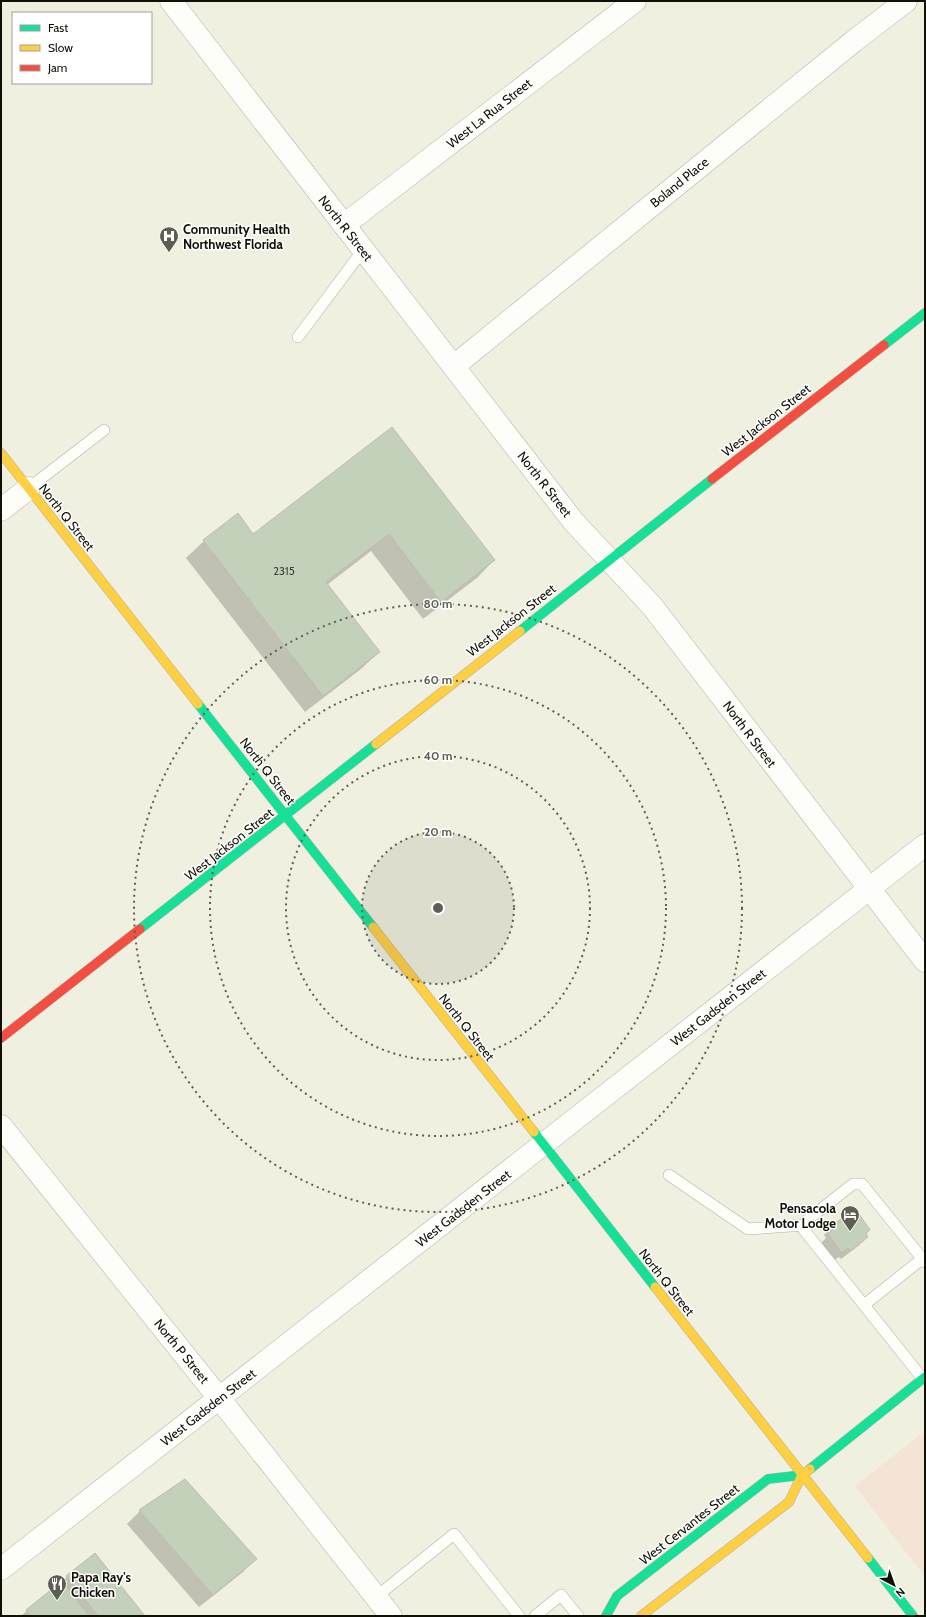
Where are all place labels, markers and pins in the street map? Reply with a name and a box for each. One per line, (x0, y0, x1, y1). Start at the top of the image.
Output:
place label: Community Health Northwest Florida (183, 221, 290, 252)
hospital icon: Community Health Northwest Florida (158, 225, 180, 253)
centre of rings (431, 901, 445, 915)
place label: Pensacola Motor Lodge (764, 1200, 837, 1231)
hotel icon: Pensacola Motor Lodge (839, 1204, 861, 1232)
place label: Papa Ray's Chicken (71, 1569, 131, 1600)
restaurant icon: Papa Ray's Chicken (46, 1573, 68, 1601)

